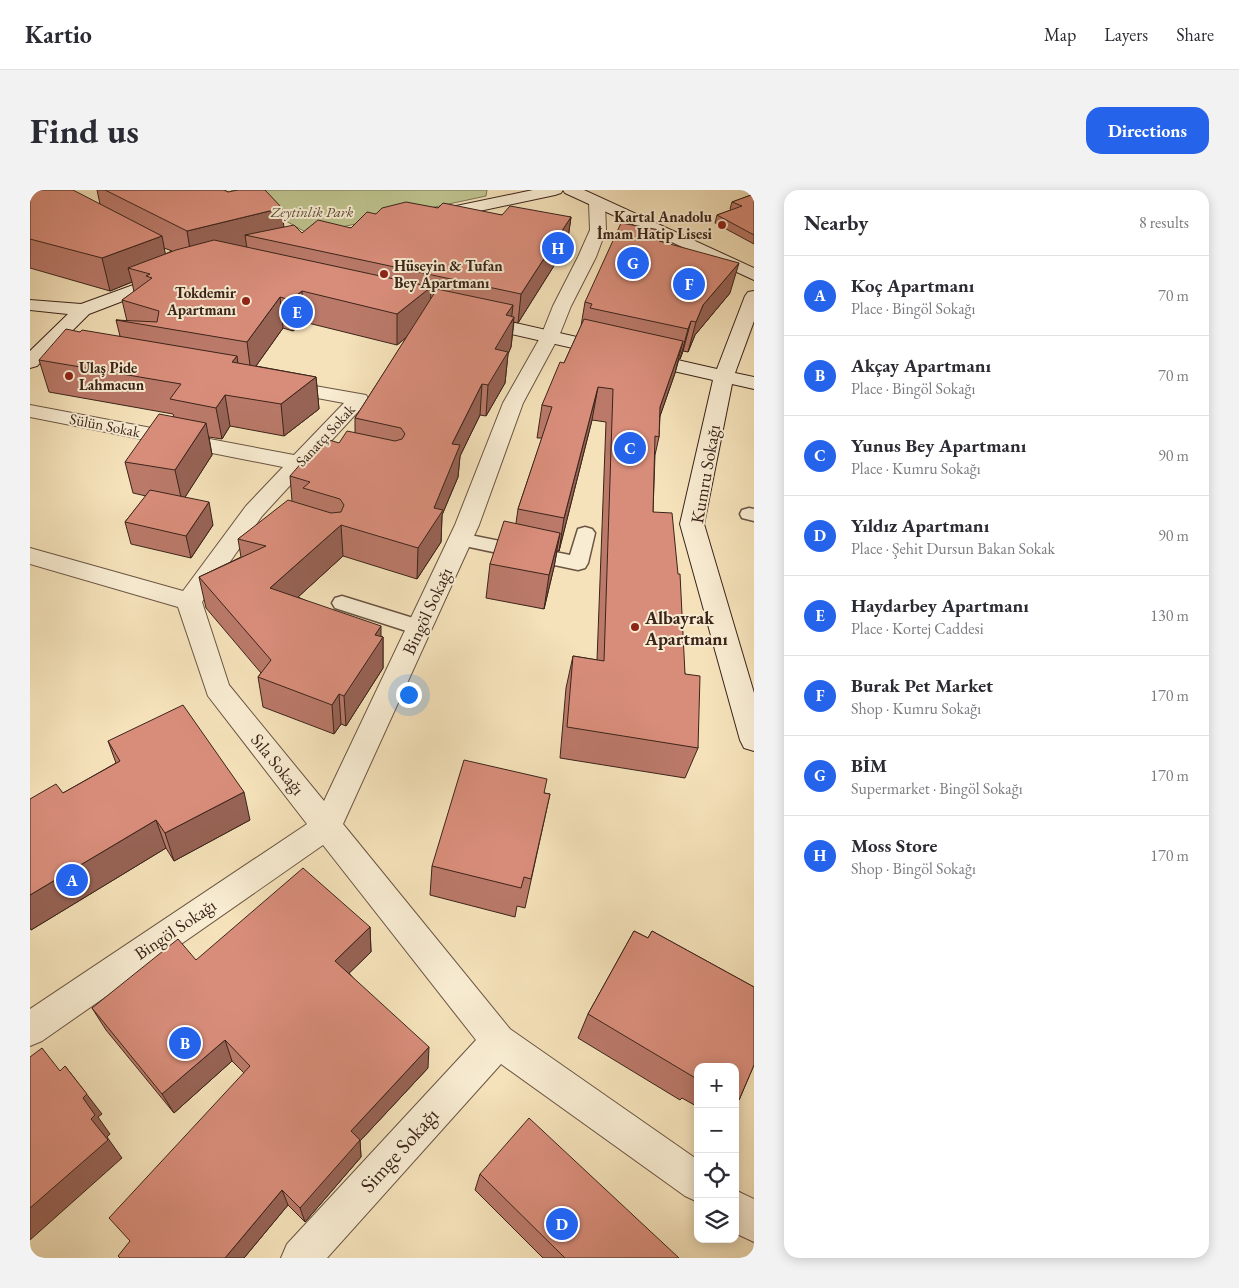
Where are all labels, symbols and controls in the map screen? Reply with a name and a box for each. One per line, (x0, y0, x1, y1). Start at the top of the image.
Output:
text: Kartio (25, 19, 92, 50)
text: Map (1044, 23, 1076, 46)
text: Layers (1104, 23, 1148, 46)
text: Share (1176, 23, 1214, 46)
button: Directions (1086, 107, 1209, 154)
text: Find us (30, 108, 139, 153)
park label: Zeytinlik Park (270, 202, 353, 221)
place label: Kartal Anadolu İmam Hatip Lisesi (597, 207, 713, 243)
text: Nearby (804, 209, 868, 236)
text: 8 results (1139, 212, 1189, 233)
marker: Kartal Anadolu İmam Hatip Lisesi (716, 219, 728, 231)
pin: H (542, 229, 574, 267)
pin: G (617, 244, 649, 282)
place label: Hüseyin & Tufan Bey Apartmanı (394, 256, 503, 292)
pin: F (673, 265, 705, 303)
marker: Hüseyin & Tufan Bey Apartmanı (378, 268, 390, 280)
text: Koç Apartmanı (851, 273, 974, 298)
place label: Tokdemir Apartmanı (166, 283, 237, 319)
text: A (814, 285, 826, 306)
text: 70 m (1158, 285, 1189, 306)
pin: E (281, 293, 313, 331)
marker: Tokdemir Apartmanı (240, 295, 252, 307)
text: Place · Bingöl Sokağı (851, 298, 975, 319)
text: Akçay Apartmanı (851, 353, 991, 378)
place label: Ulaş Pide Lahmacun (79, 358, 145, 394)
text: B (815, 365, 825, 386)
text: 70 m (1158, 365, 1189, 386)
marker: Ulaş Pide Lahmacun (63, 370, 75, 382)
text: Place · Bingöl Sokağı (851, 378, 975, 399)
street label: Sanatçı Sokak (291, 399, 359, 470)
street label: Sülün Sokak (68, 409, 143, 441)
street label: Kumru Sokağı (685, 422, 725, 525)
pin: C (614, 429, 646, 467)
text: Yunus Bey Apartmanı (851, 433, 1026, 458)
text: C (814, 445, 826, 466)
text: 90 m (1158, 445, 1189, 466)
text: Place · Kumru Sokağı (851, 458, 981, 479)
text: Yıldız Apartmanı (851, 513, 989, 538)
text: D (814, 525, 826, 546)
text: 90 m (1158, 525, 1189, 546)
text: Place · Şehit Dursun Bakan Sokak (851, 538, 1055, 559)
street label: Bingöl Sokağı (397, 563, 457, 658)
text: Haydarbey Apartmanı (851, 593, 1029, 618)
text: E (815, 605, 825, 626)
text: 130 m (1150, 605, 1189, 626)
place label: Albayrak Apartmanı (644, 606, 728, 650)
text: Place · Kortej Caddesi (851, 618, 984, 639)
marker: Albayrak Apartmanı (629, 621, 641, 633)
text: Burak Pet Market (851, 673, 993, 698)
your location (396, 682, 422, 708)
text: F (816, 685, 824, 706)
text: 170 m (1150, 685, 1189, 706)
text: Shop · Kumru Sokağı (851, 698, 981, 719)
street label: Sıla Sokağı (246, 728, 310, 800)
text: BİM (851, 753, 887, 778)
text: G (814, 765, 826, 786)
text: 170 m (1150, 765, 1189, 786)
text: Supermarket · Bingöl Sokağı (851, 778, 1023, 799)
text: Moss Store (851, 833, 937, 858)
text: H (814, 845, 826, 866)
text: 170 m (1150, 845, 1189, 866)
text: Shop · Bingöl Sokağı (851, 858, 976, 879)
pin: A (56, 861, 88, 899)
street label: Bingöl Sokağı (130, 893, 221, 965)
pin: B (169, 1024, 201, 1062)
map controls (694, 1063, 739, 1243)
button: + (694, 1063, 739, 1108)
street label: Simge Sokağı (354, 1102, 444, 1198)
button: − (694, 1108, 739, 1153)
button: locate (694, 1153, 739, 1198)
button: layers (694, 1198, 739, 1243)
pin: D (546, 1205, 578, 1243)

